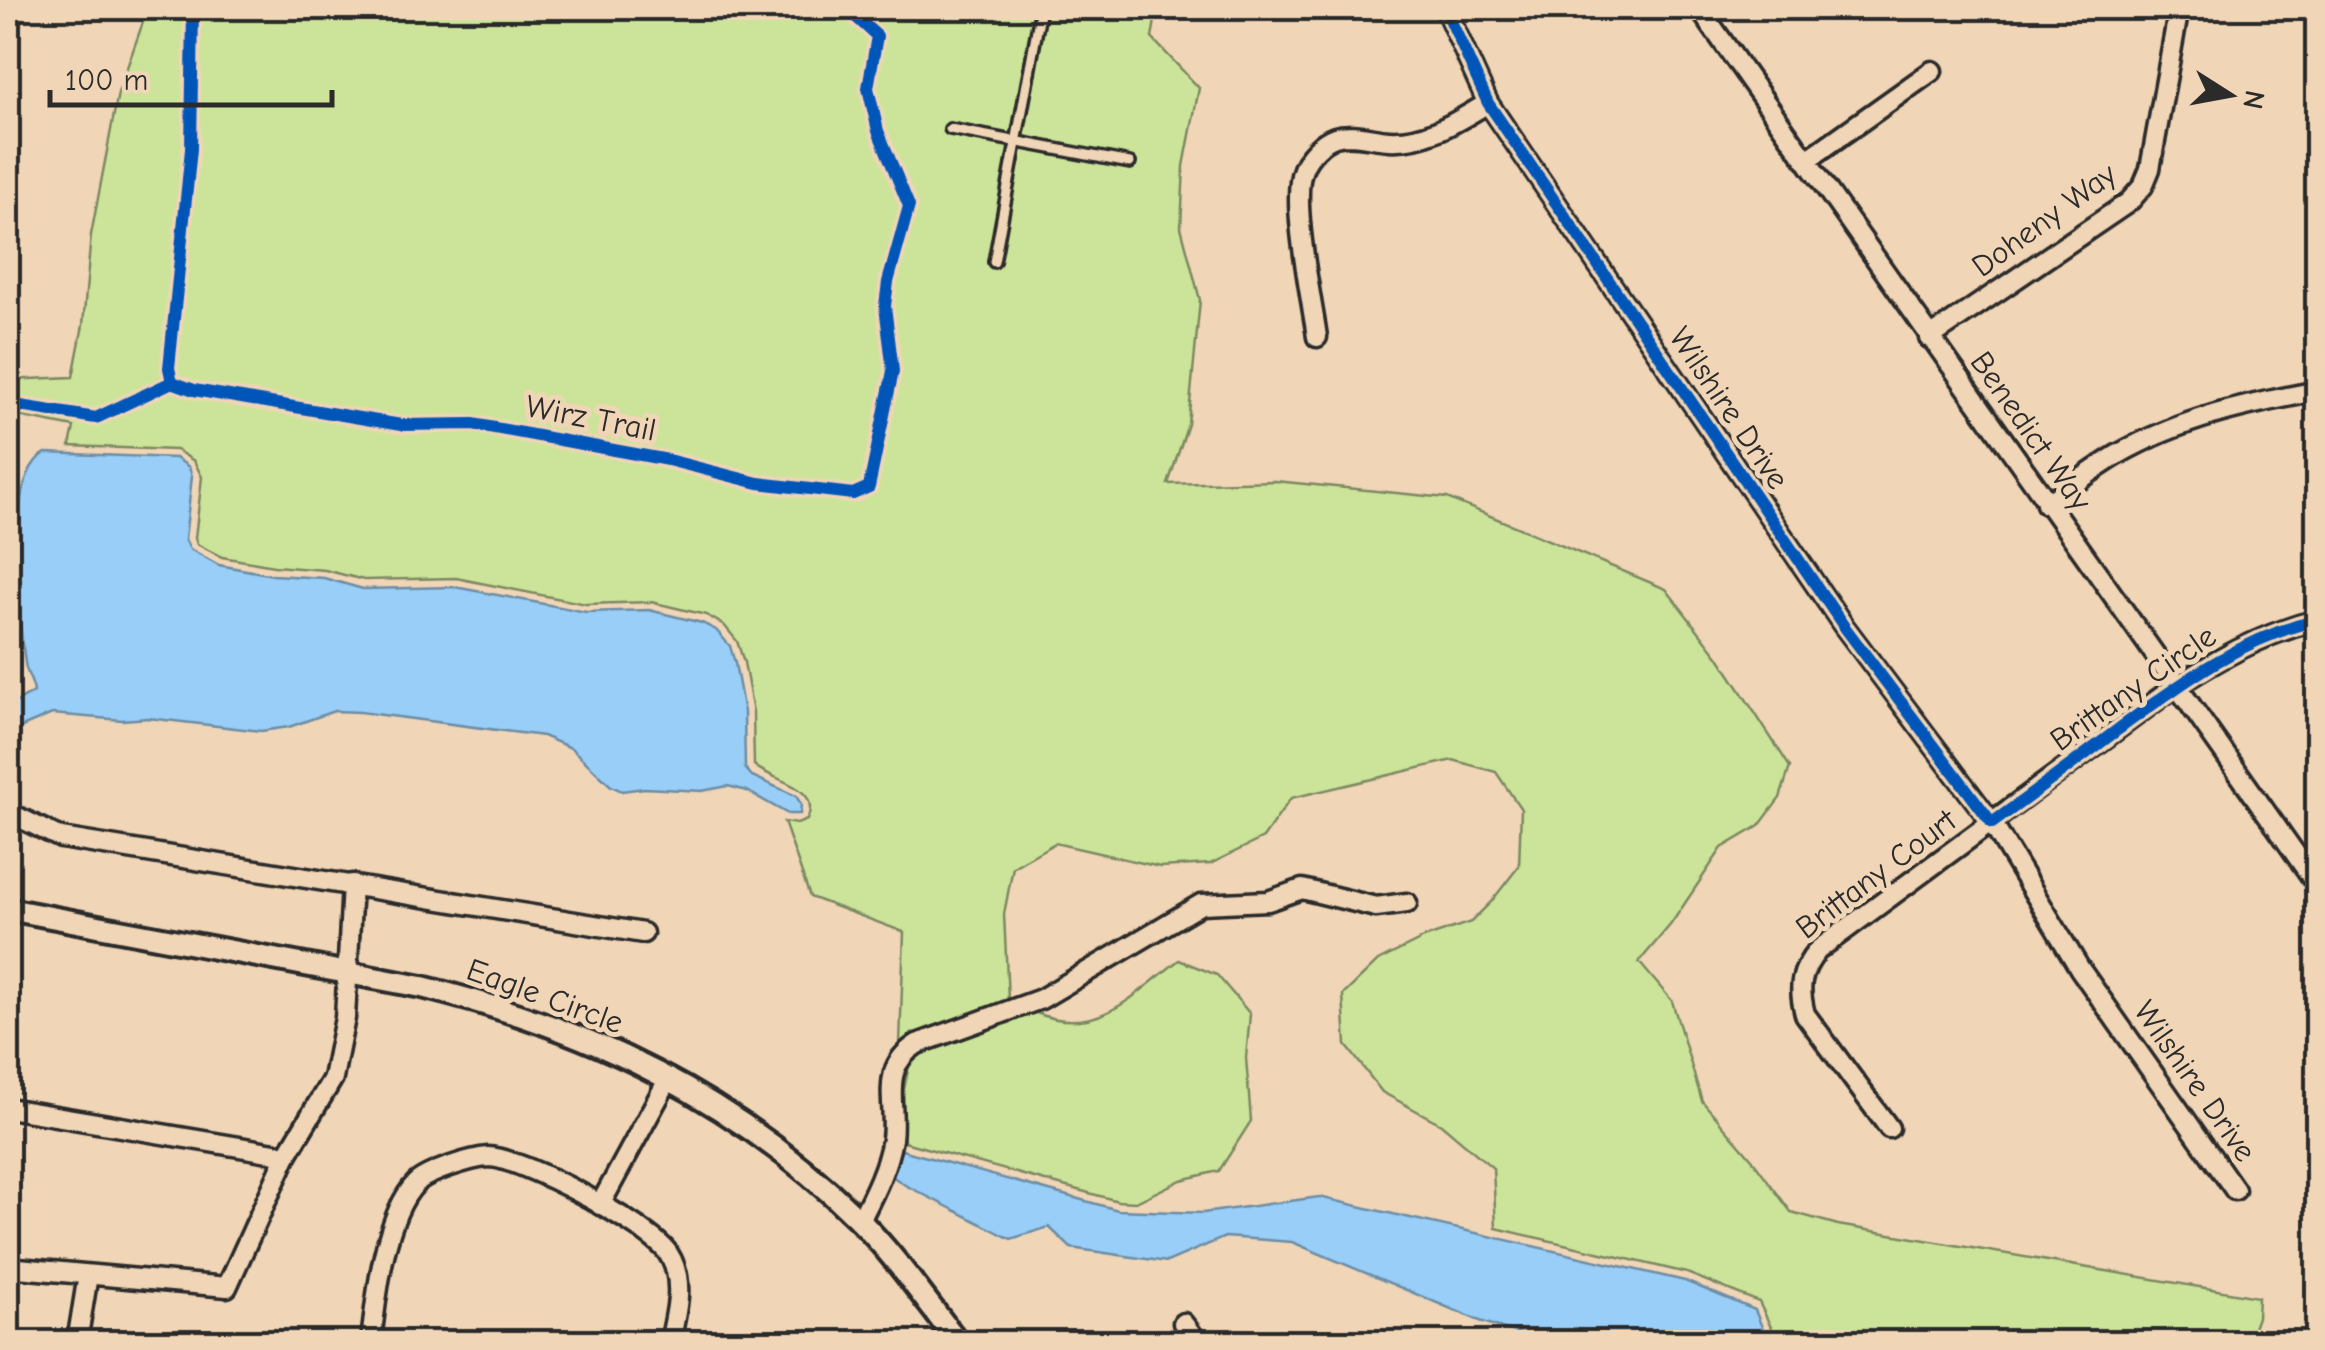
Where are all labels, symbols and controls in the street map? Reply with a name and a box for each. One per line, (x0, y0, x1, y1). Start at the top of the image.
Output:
scale bar (50, 45, 332, 107)
north arrow (2180, 45, 2280, 145)
text: 100 m (65, 63, 148, 98)
text: N (2236, 88, 2271, 112)
street label: Doheny Way (1965, 155, 2124, 285)
street label: Wilshire Drive (1661, 320, 1797, 496)
street label: Benedict Way (1963, 344, 2100, 518)
street label: Wirz Trail (523, 387, 659, 449)
street label: Brittany Circle (2043, 617, 2223, 759)
street label: Brittany Court (1789, 801, 1964, 946)
street label: Eagle Circle (462, 951, 628, 1041)
street label: Wilshire Drive (2126, 994, 2264, 1168)

